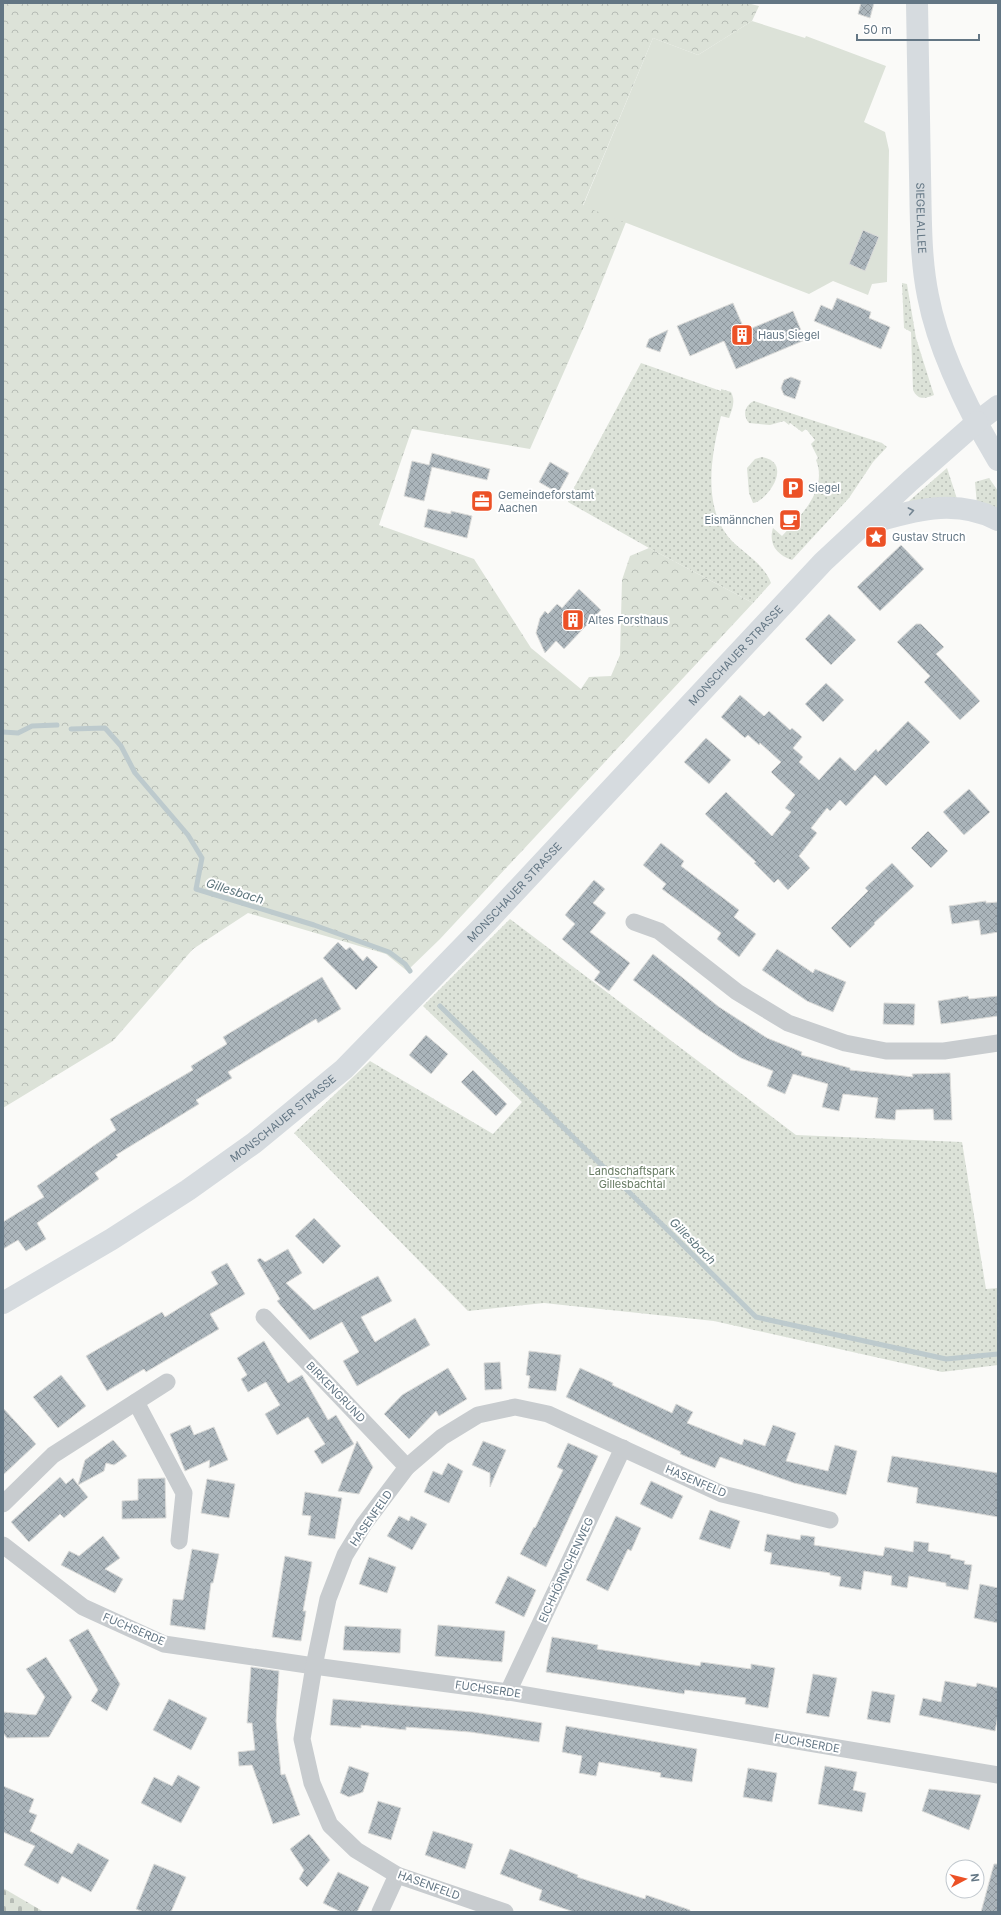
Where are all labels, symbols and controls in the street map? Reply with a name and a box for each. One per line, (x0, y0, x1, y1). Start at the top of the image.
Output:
scale bar (857, 16, 979, 42)
text: 50 m (863, 22, 892, 37)
street label: SIEGELALLEE (913, 182, 929, 254)
building icon: Haus Siegel (729, 322, 755, 348)
place label: Haus Siegel (758, 328, 820, 342)
parking icon: Siegel (780, 475, 806, 501)
place label: Siegel (808, 481, 840, 495)
office icon: Gemeindeforstamt Aachen (469, 488, 495, 514)
place label: Gemeindeforstamt Aachen (498, 488, 595, 515)
cafe icon: Eismännchen (777, 507, 803, 533)
one-way arrow (907, 508, 914, 516)
place label: Eismännchen (704, 513, 774, 527)
place icon: Gustav Struch (863, 524, 889, 550)
place label: Gustav Struch (892, 530, 966, 544)
street label: MONSCHAUER STRASSE (686, 602, 786, 708)
building icon: Altes Forsthaus (560, 607, 586, 633)
place label: Altes Forsthaus (588, 613, 669, 627)
street label: MONSCHAUER STRASSE (464, 839, 565, 945)
water label: Gillesbach (204, 875, 266, 907)
street label: MONSCHAUER STRASSE (227, 1071, 339, 1165)
park label: Landschaftspark Gillesbachtal (589, 1164, 675, 1191)
water label: Gillesbach (667, 1215, 719, 1267)
street label: BIRKENGRUND (303, 1359, 369, 1425)
street label: HASENFELD (663, 1462, 729, 1500)
street label: HASENFELD (347, 1487, 395, 1549)
street label: EICHHÖRNCHENWEG (535, 1515, 597, 1625)
street label: FUCHSERDE (101, 1610, 167, 1648)
street label: FUCHSERDE (454, 1677, 522, 1701)
street label: FUCHSERDE (773, 1730, 841, 1756)
north arrow (945, 1859, 985, 1899)
street label: HASENFELD (396, 1867, 462, 1903)
text: N (967, 1873, 982, 1883)

